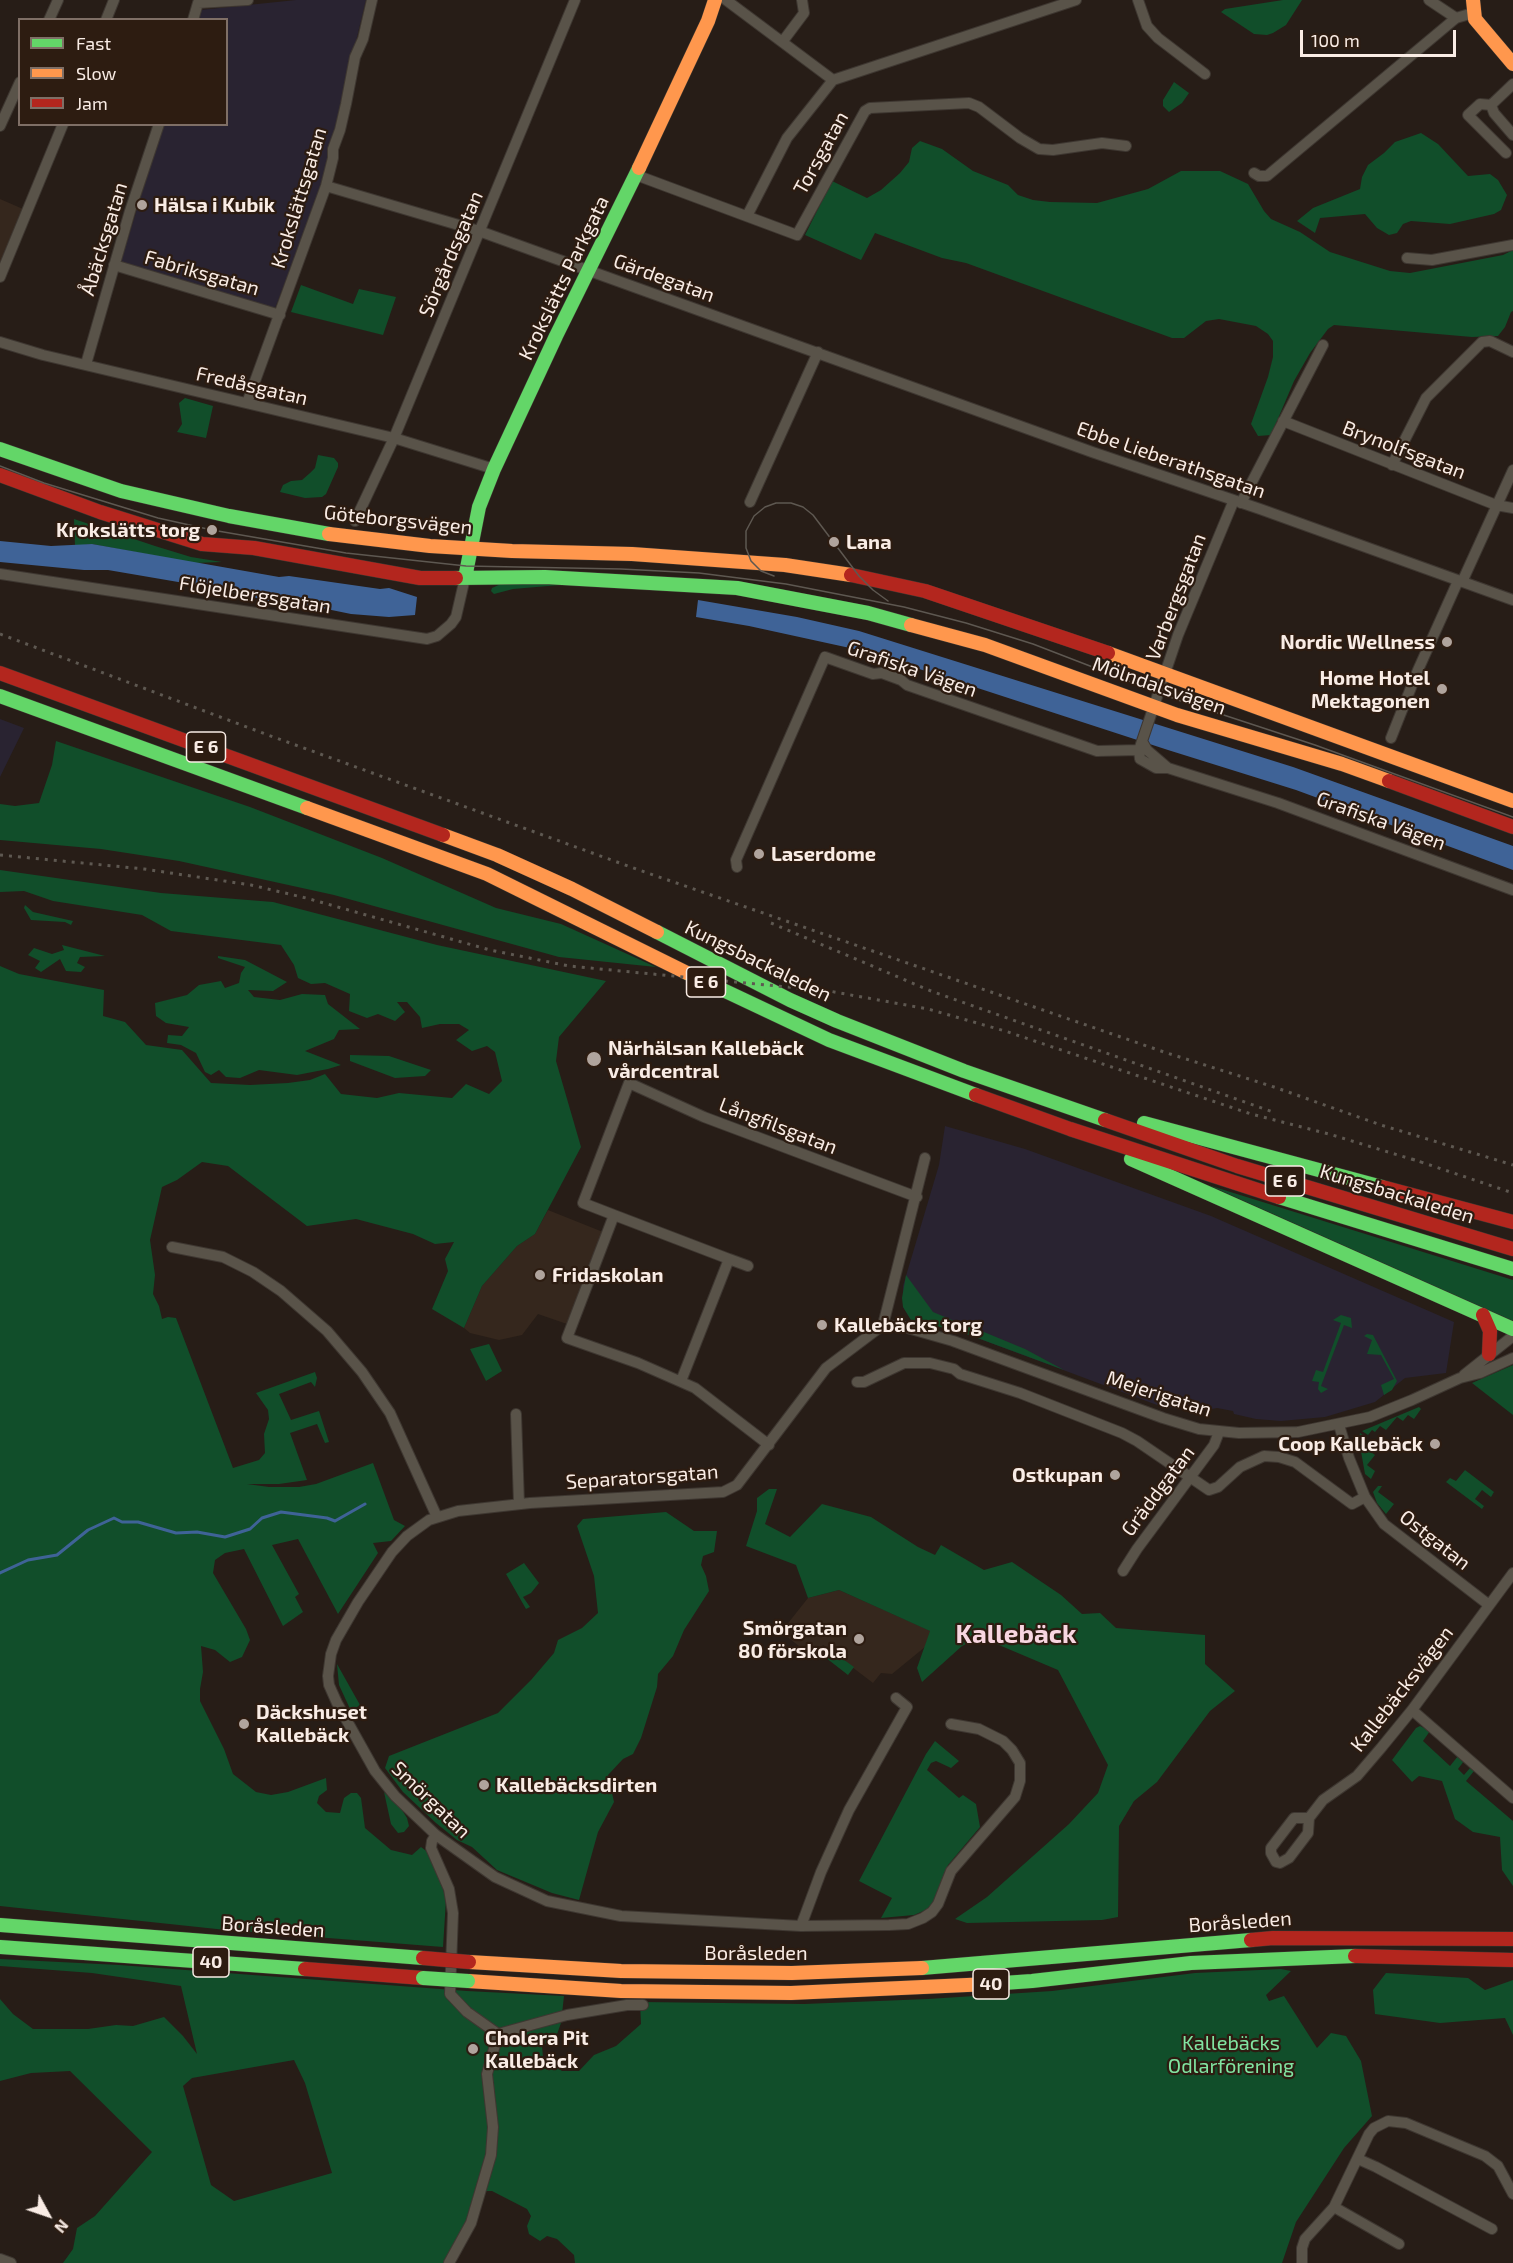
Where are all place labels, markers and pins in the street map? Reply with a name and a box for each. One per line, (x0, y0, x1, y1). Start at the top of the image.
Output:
place label: Hälsa i Kubik (154, 193, 275, 217)
marker: Hälsa i Kubik (135, 198, 149, 212)
place label: Krokslätts torg (56, 518, 200, 542)
marker: Krokslätts torg (205, 523, 219, 537)
place label: Lana (846, 530, 892, 554)
marker: Lana (827, 535, 841, 549)
place label: Nordic Wellness (1280, 630, 1435, 654)
marker: Nordic Wellness (1440, 635, 1454, 649)
place label: Home Hotel Mektagonen (1311, 666, 1430, 713)
marker: Home Hotel Mektagonen (1435, 682, 1449, 696)
place label: Laserdome (771, 842, 876, 866)
marker: Laserdome (752, 847, 766, 861)
place label: Närhälsan Kallebäck vårdcentral (608, 1036, 804, 1083)
marker: Närhälsan Kallebäck vårdcentral (585, 1050, 603, 1068)
place label: Fridaskolan (552, 1263, 663, 1287)
marker: Fridaskolan (533, 1268, 547, 1282)
place label: Kallebäcks torg (834, 1313, 982, 1337)
marker: Kallebäcks torg (815, 1318, 829, 1332)
place label: Coop Kallebäck (1278, 1432, 1423, 1456)
marker: Coop Kallebäck (1428, 1437, 1442, 1451)
place label: Ostkupan (1012, 1463, 1103, 1487)
marker: Ostkupan (1108, 1468, 1122, 1482)
place label: Smörgatan 80 förskola (738, 1616, 847, 1663)
marker: Smörgatan 80 förskola (852, 1632, 866, 1646)
place label: Däckshuset Kallebäck (256, 1700, 367, 1747)
marker: Däckshuset Kallebäck (237, 1717, 251, 1731)
place label: Kallebäcksdirten (496, 1773, 657, 1797)
marker: Kallebäcksdirten (477, 1778, 491, 1792)
place label: Cholera Pit Kallebäck (485, 2026, 589, 2073)
marker: Cholera Pit Kallebäck (466, 2042, 480, 2056)

